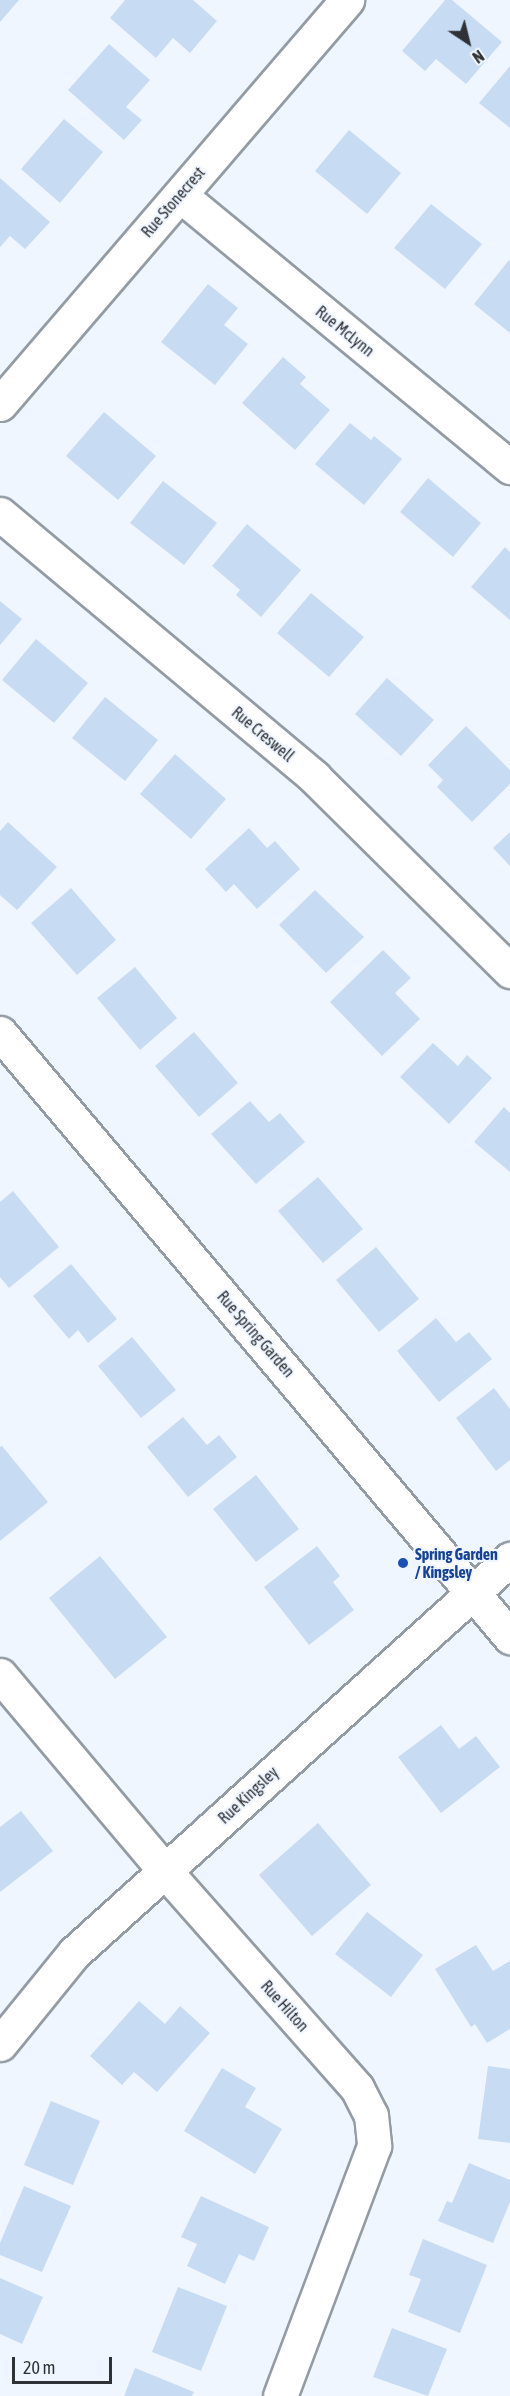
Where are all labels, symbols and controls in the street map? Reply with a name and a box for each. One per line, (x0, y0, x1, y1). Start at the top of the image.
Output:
north arrow (438, 12, 498, 72)
text: N (469, 47, 487, 67)
street label: Rue Stonecrest (137, 163, 209, 241)
street label: Rue McLynn (312, 302, 378, 360)
street label: Rue Creswell (228, 702, 298, 766)
street label: Rue Spring Garden (213, 1287, 299, 1381)
place label: Spring Garden / Kingsley (415, 1544, 498, 1582)
marker: Spring Garden / Kingsley (396, 1556, 410, 1570)
street label: Rue Kingsley (214, 1762, 282, 1828)
street label: Rue Hilton (257, 1976, 313, 2036)
scale bar (15, 2345, 116, 2383)
text: 20 m (23, 2357, 55, 2378)

